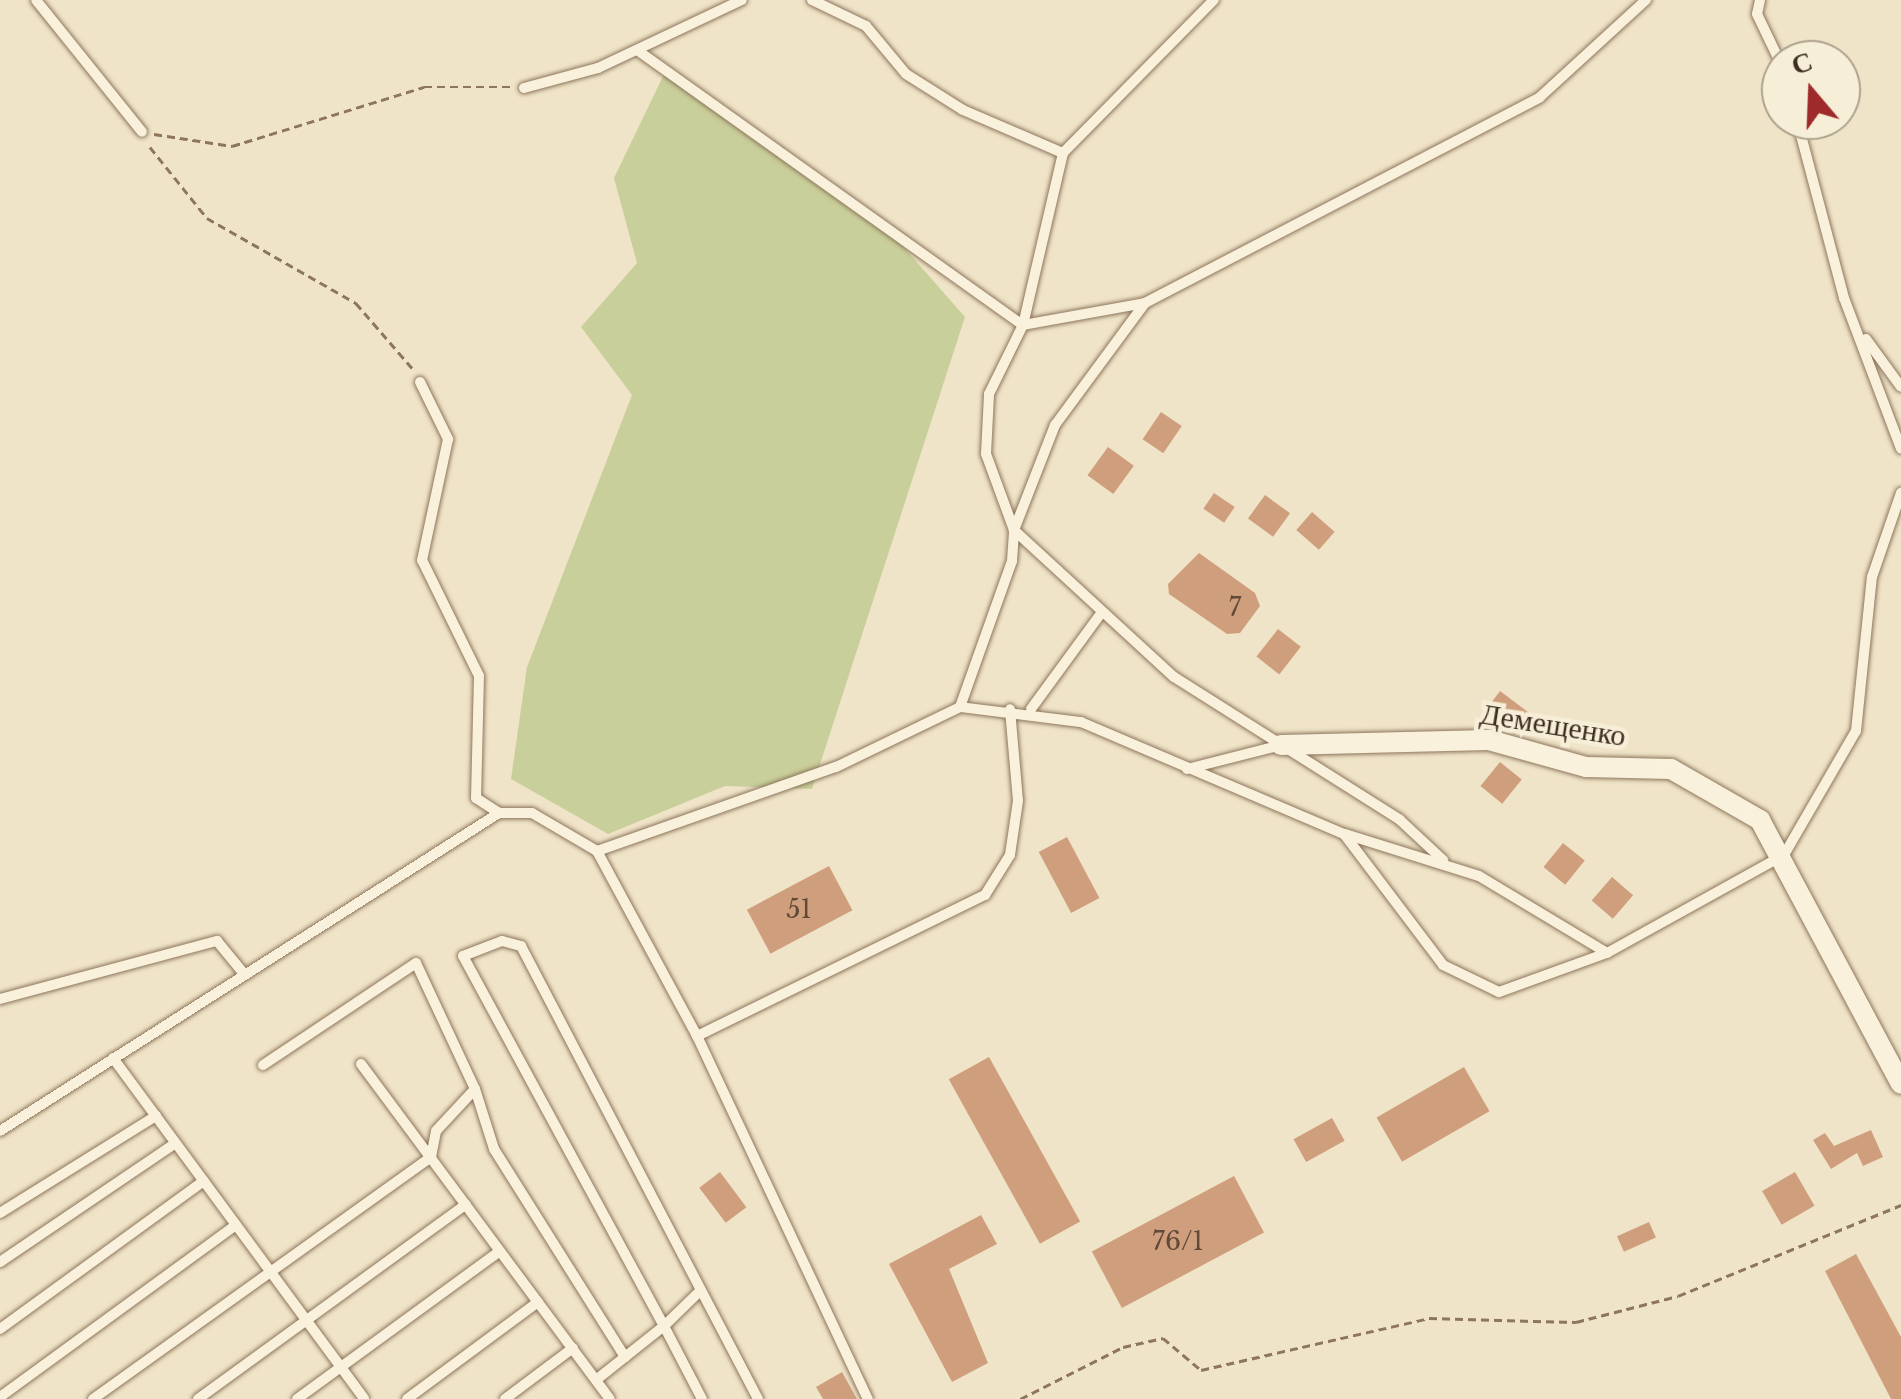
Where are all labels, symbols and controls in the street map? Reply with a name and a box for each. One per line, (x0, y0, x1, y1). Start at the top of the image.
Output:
north arrow (1761, 40, 1861, 140)
text: С (1786, 43, 1817, 83)
house number: 7 (1229, 593, 1241, 623)
street label: Демещенко (1478, 696, 1628, 754)
house number: 51 (786, 895, 812, 925)
house number: 76/1 (1152, 1227, 1204, 1257)

